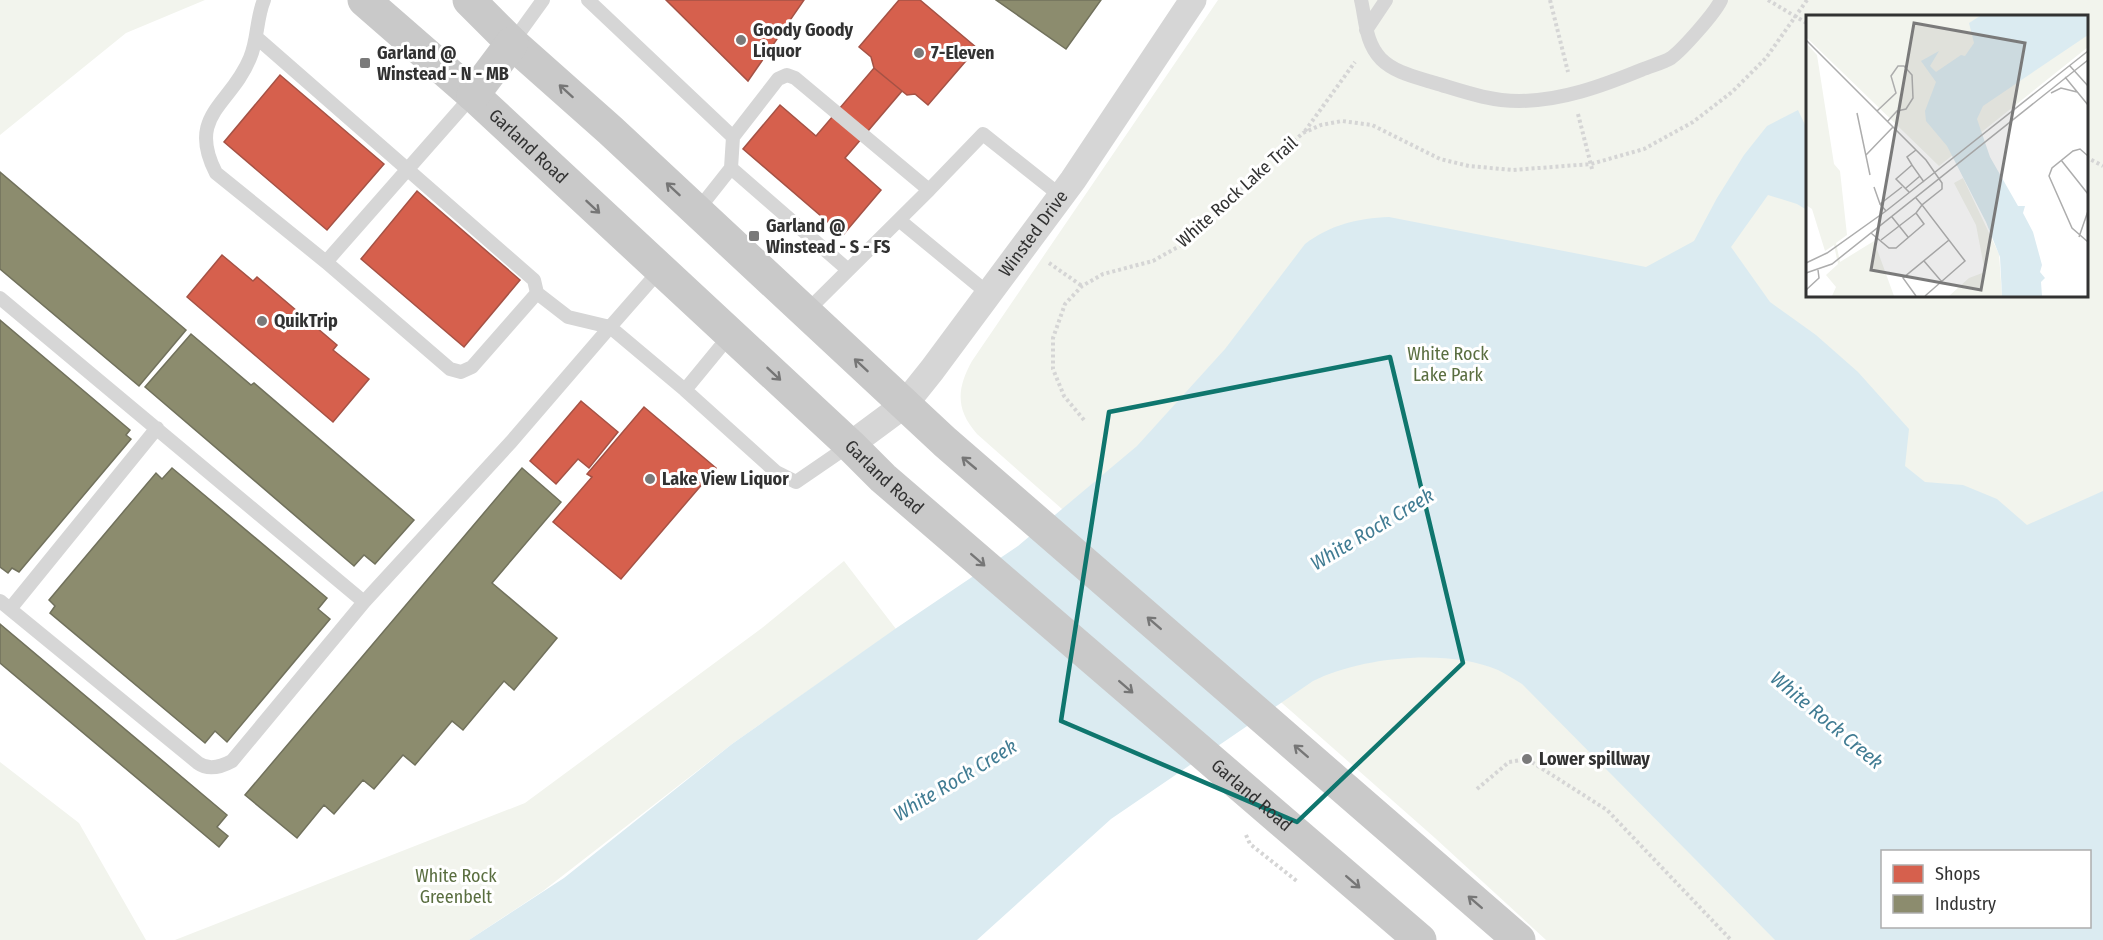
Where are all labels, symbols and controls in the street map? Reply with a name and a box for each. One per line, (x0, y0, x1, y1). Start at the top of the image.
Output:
inset map (1806, 15, 2088, 297)
place label: Goody Goody Liquor (753, 19, 854, 62)
marker: Goody Goody Liquor (734, 33, 748, 47)
place label: Garland @ Winstead - N - MB (377, 42, 509, 85)
place label: 7-Eleven (931, 42, 994, 64)
marker: 7-Eleven (912, 46, 926, 60)
marker: Garland @ Winstead - N - MB (358, 56, 372, 70)
one-way arrow (559, 85, 575, 99)
street label: Garland Road (484, 104, 572, 188)
street label: White Rock Lake Trail (1172, 132, 1302, 252)
one-way arrow (666, 182, 681, 196)
street label: Winsted Drive (994, 186, 1073, 281)
one-way arrow (585, 199, 600, 214)
place label: Garland @ Winstead - S - FS (766, 215, 890, 258)
marker: Garland @ Winstead - S - FS (747, 229, 761, 243)
place label: QuikTrip (274, 310, 338, 332)
marker: QuikTrip (255, 314, 269, 328)
park label: White Rock Lake Park (1407, 343, 1489, 386)
one-way arrow (854, 358, 869, 372)
one-way arrow (766, 367, 781, 381)
street label: Garland Road (840, 435, 928, 519)
one-way arrow (962, 456, 977, 470)
place label: Lake View Liquor (662, 468, 789, 490)
marker: Lake View Liquor (643, 472, 657, 486)
water label: White Rock Creek (1306, 483, 1438, 575)
one-way arrow (970, 553, 985, 567)
one-way arrow (1147, 616, 1162, 630)
water label: White Rock Creek (1766, 666, 1888, 774)
one-way arrow (1118, 680, 1133, 694)
water label: White Rock Creek (889, 734, 1021, 826)
one-way arrow (1294, 744, 1309, 758)
place label: Lower spillway (1539, 748, 1650, 770)
marker: Lower spillway (1520, 752, 1534, 766)
street label: Garland Road (1207, 754, 1297, 836)
legend (1881, 850, 2091, 928)
text: Shops (1935, 863, 1980, 885)
park label: White Rock Greenbelt (415, 865, 497, 908)
one-way arrow (1345, 875, 1360, 889)
text: Industry (1935, 893, 1996, 915)
one-way arrow (1468, 895, 1483, 909)

